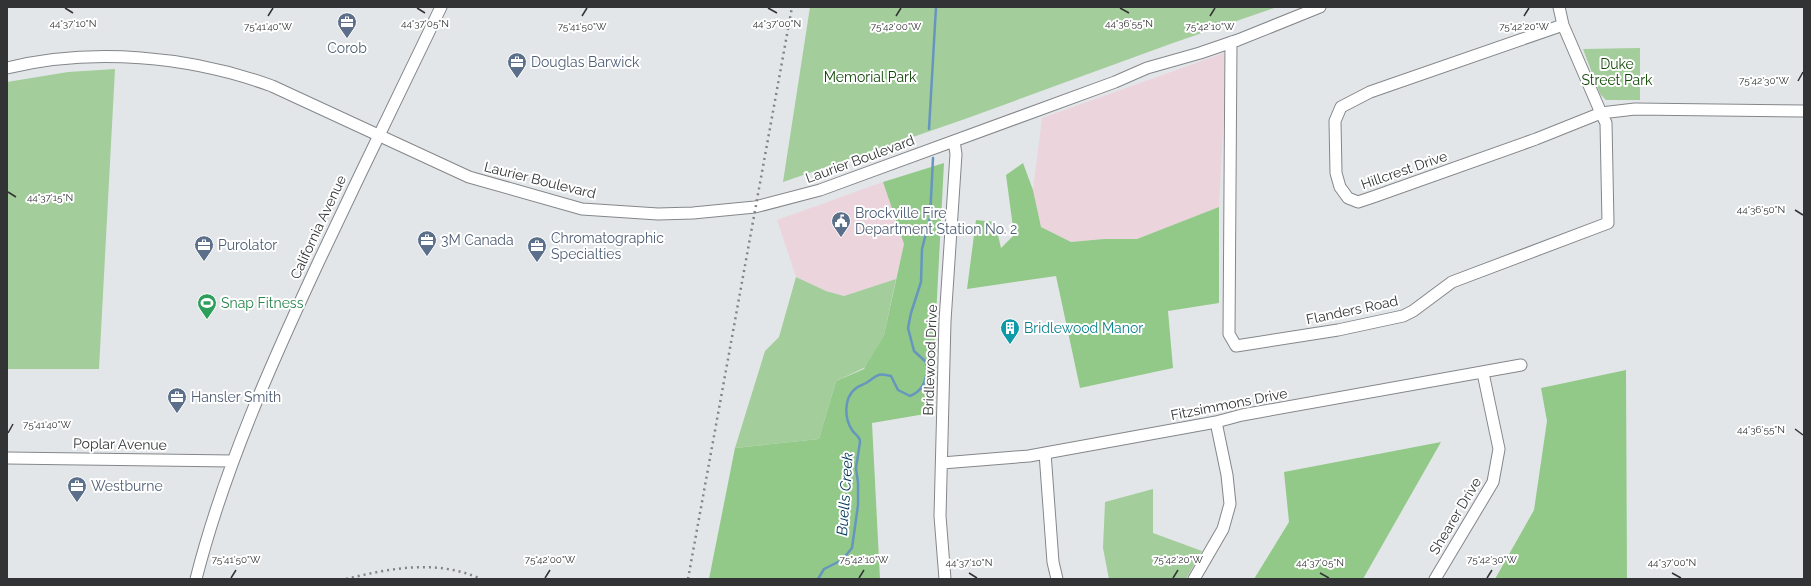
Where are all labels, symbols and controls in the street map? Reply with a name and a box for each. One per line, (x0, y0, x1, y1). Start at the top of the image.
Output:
office icon: Corob (336, 11, 358, 39)
text: 44°37'10"N (50, 18, 96, 29)
text: 44°37'05"N (401, 18, 449, 29)
text: 44°37'00"N (753, 18, 801, 29)
text: 44°36'55"N (1105, 18, 1153, 29)
text: 75°41'40"W (244, 21, 293, 32)
text: 75°41'50"W (558, 21, 607, 32)
text: 75°42'00"W (871, 21, 922, 32)
text: 75°42'10"W (1186, 21, 1235, 32)
text: 75°42'20"W (1499, 21, 1549, 32)
place label: Corob (327, 40, 367, 56)
office icon: Douglas Barwick (506, 51, 528, 79)
place label: Douglas Barwick (531, 54, 640, 70)
park label: Duke Street Park (1582, 56, 1653, 88)
park label: Memorial Park (824, 69, 917, 85)
text: 75°42'30"W (1739, 75, 1789, 86)
street label: Laurier Boulevard (803, 132, 917, 186)
street label: Hillcrest Drive (1359, 148, 1449, 192)
street label: Laurier Boulevard (482, 158, 598, 202)
street label: California Avenue (287, 172, 349, 282)
text: 44°37'15"N (27, 192, 73, 203)
text: 44°36'50"N (1737, 204, 1785, 215)
place label: Brockville Fire Department Station No. 2 (855, 205, 1017, 237)
public building icon: Brockville Fire Department Station No. 2 (830, 210, 852, 238)
office icon: 3M Canada (416, 229, 438, 257)
place label: Chromatographic Specialties (551, 230, 664, 262)
place label: 3M Canada (441, 232, 514, 248)
office icon: Purolator (193, 234, 215, 262)
office icon: Chromatographic Specialties (526, 235, 548, 263)
place label: Purolator (218, 237, 277, 253)
sports icon: Snap Fitness (196, 292, 218, 320)
street label: Flanders Road (1305, 292, 1399, 328)
place label: Snap Fitness (221, 295, 304, 311)
street label: Bridlewood Drive (920, 304, 940, 416)
building icon: Bridlewood Manor (999, 317, 1021, 345)
place label: Bridlewood Manor (1024, 320, 1143, 336)
street label: Fitzsimmons Drive (1169, 385, 1289, 423)
office icon: Hansler Smith (166, 386, 188, 414)
place label: Hansler Smith (191, 389, 281, 405)
text: 75°41'40"W (23, 419, 72, 430)
text: 44°36'55"N (1737, 424, 1785, 435)
street label: Poplar Avenue (73, 435, 167, 453)
water label: Buells Creek (833, 452, 857, 536)
office icon: Westburne (66, 475, 88, 503)
street label: Shearer Drive (1426, 475, 1484, 557)
place label: Westburne (91, 478, 163, 494)
text: 75°41'50"W (212, 554, 261, 565)
text: 75°42'00"W (525, 554, 576, 565)
text: 75°42'10"W (840, 554, 889, 565)
text: 75°42'20"W (1153, 554, 1203, 565)
text: 75°42'30"W (1467, 554, 1517, 565)
text: 44°37'10"N (946, 557, 992, 568)
text: 44°37'05"N (1296, 557, 1344, 568)
text: 44°37'00"N (1648, 557, 1696, 568)

